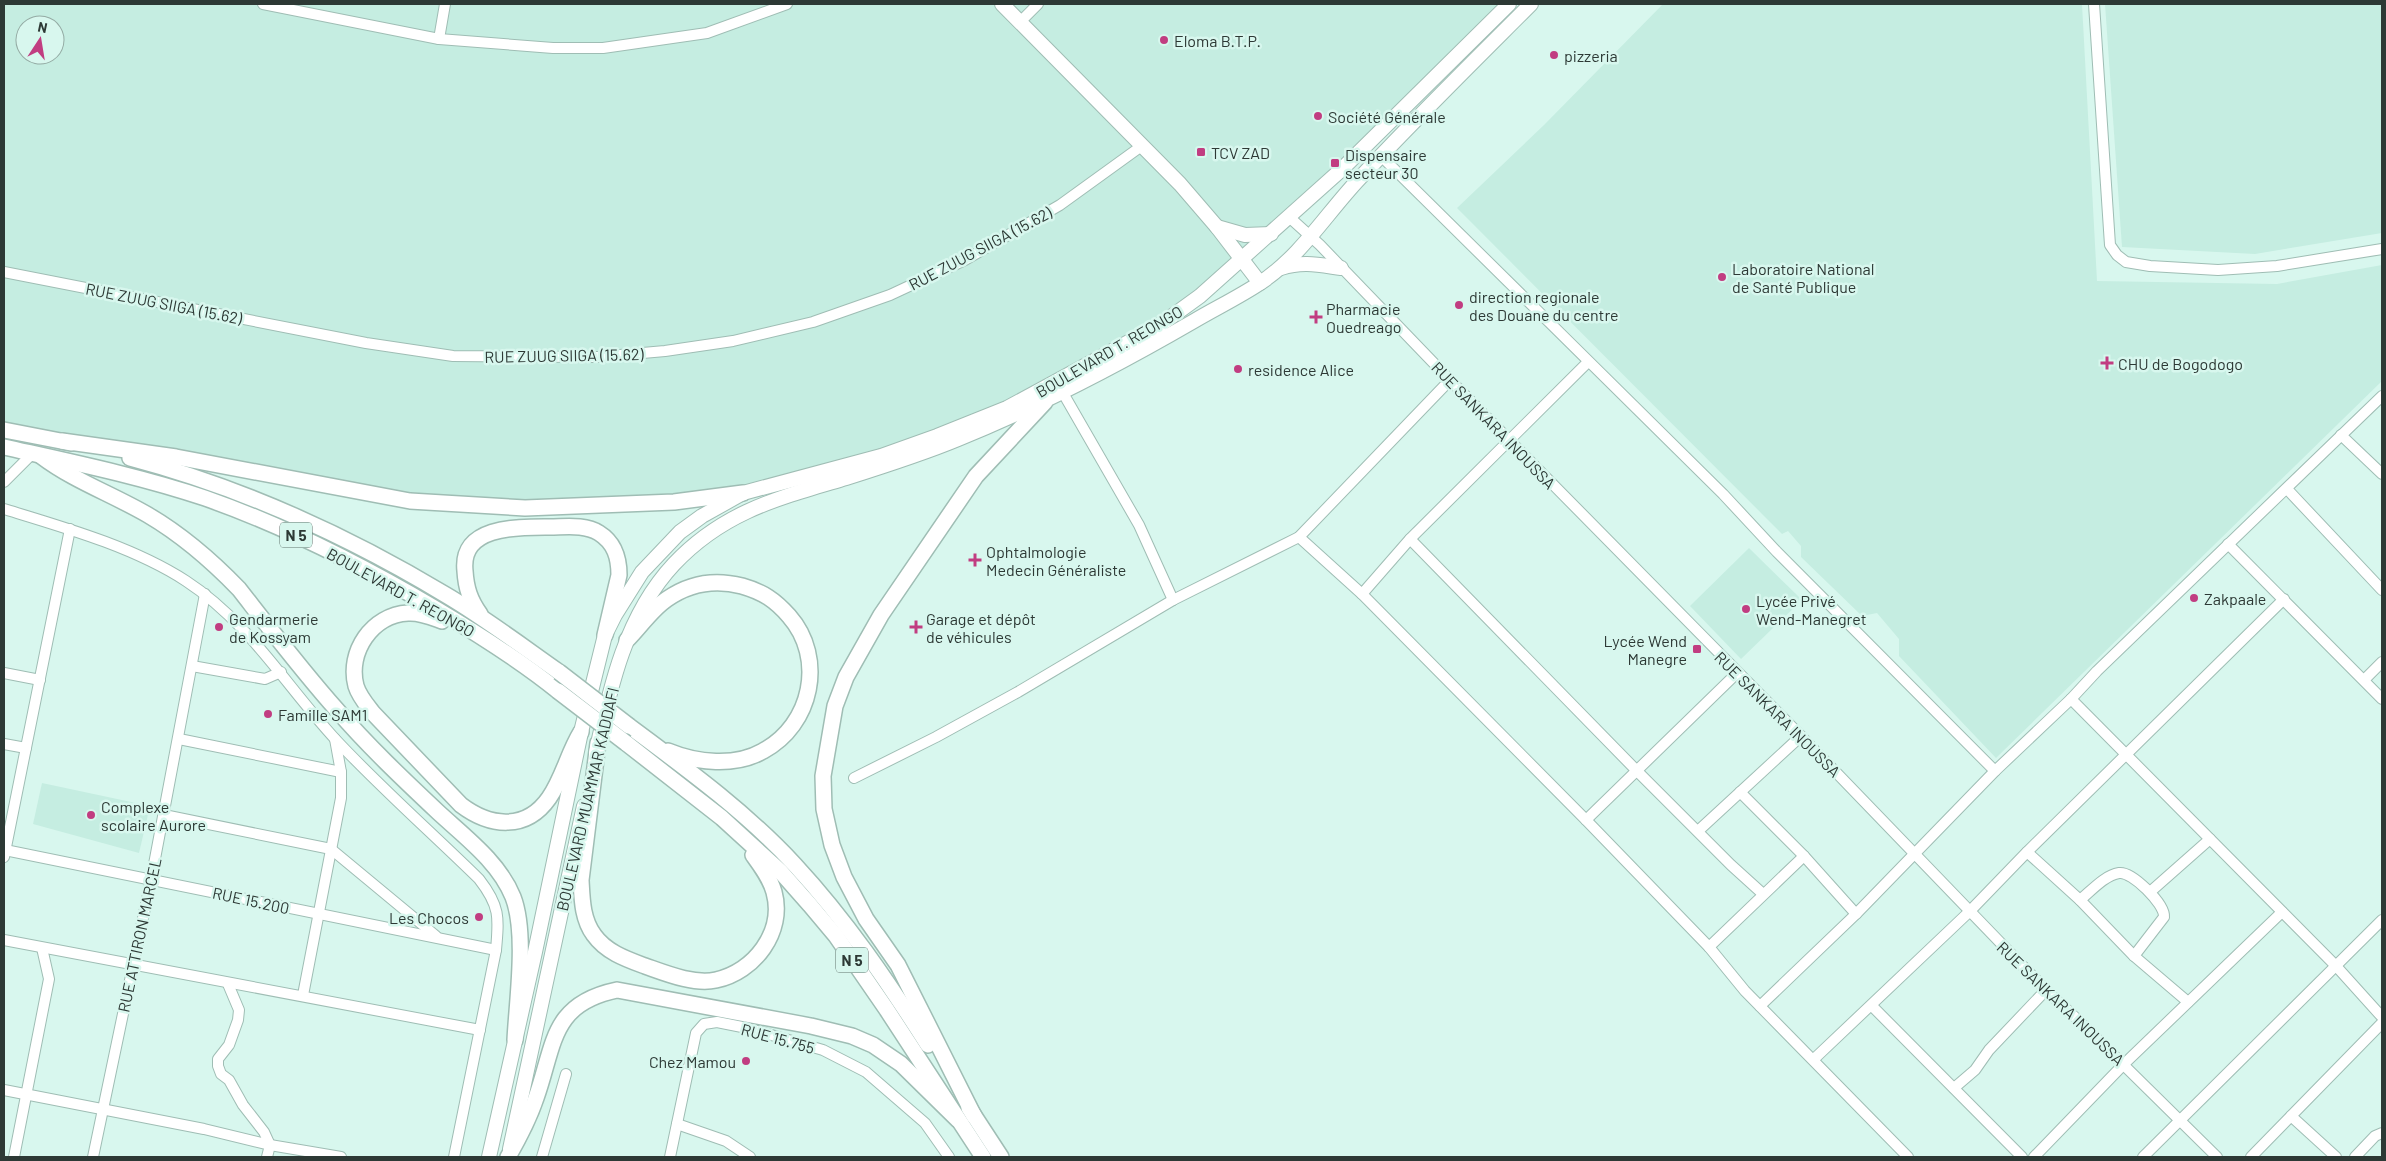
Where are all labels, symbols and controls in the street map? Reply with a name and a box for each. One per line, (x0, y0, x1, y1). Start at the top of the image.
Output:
north arrow (15, 15, 65, 65)
text: N (36, 18, 49, 36)
place label: Eloma B.T.P. (1174, 31, 1261, 50)
marker: Eloma B.T.P. (1158, 34, 1170, 46)
place label: pizzeria (1564, 46, 1618, 65)
marker: pizzeria (1548, 49, 1560, 61)
place label: Société Générale (1328, 107, 1446, 126)
marker: Société Générale (1312, 110, 1324, 122)
place label: TCV ZAD (1211, 143, 1270, 162)
place label: Dispensaire secteur 30 (1345, 145, 1427, 182)
marker: TCV ZAD (1195, 146, 1207, 158)
marker: Dispensaire secteur 30 (1329, 157, 1341, 169)
street label: RUE ZUUG SIIGA (15.62) (905, 202, 1055, 294)
place label: Laboratoire National de Santé Publique (1732, 259, 1874, 296)
marker: Laboratoire National de Santé Publique (1716, 271, 1728, 283)
street label: RUE ZUUG SIIGA (15.62) (84, 278, 245, 328)
place label: direction regionale des Douane du centre (1469, 287, 1619, 324)
place label: Pharmacie Ouedreago (1326, 299, 1401, 336)
marker: direction regionale des Douane du centre (1453, 299, 1465, 311)
street label: BOULEVARD T. REONGO (1032, 301, 1186, 401)
marker: Pharmacie Ouedreago (1310, 311, 1322, 323)
street label: RUE ZUUG SIIGA (15.62) (484, 344, 645, 366)
place label: CHU de Bogodogo (2118, 354, 2243, 373)
marker: CHU de Bogodogo (2100, 356, 2114, 370)
street label: RUE SANKARA INOUSSA (1428, 357, 1560, 493)
place label: residence Alice (1248, 360, 1354, 379)
marker: residence Alice (1232, 363, 1244, 375)
road number: N 5 (280, 522, 312, 548)
place label: Ophtalmologie Medecin Généraliste (986, 542, 1126, 579)
street label: BOULEVARD T. REONGO (324, 543, 478, 641)
marker: Ophtalmologie Medecin Généraliste (968, 553, 982, 567)
place label: Zakpaale (2204, 589, 2266, 608)
place label: Lycée Privé Wend-Manegret (1756, 591, 1867, 628)
marker: Zakpaale (2188, 592, 2200, 604)
marker: Lycée Privé Wend-Manegret (1740, 603, 1752, 615)
place label: Gendarmerie de Kossyam (229, 609, 319, 646)
place label: Garage et dépôt de véhicules (926, 609, 1036, 646)
marker: Gendarmerie de Kossyam (213, 621, 225, 633)
marker: Garage et dépôt de véhicules (910, 621, 922, 633)
place label: Lycée Wend Manegre (1603, 631, 1687, 668)
marker: Lycée Wend Manegre (1691, 643, 1703, 655)
street label: RUE SANKARA INOUSSA (1711, 647, 1845, 781)
street label: BOULEVARD MUAMMAR KADDAFI (552, 685, 622, 913)
place label: Famille SAM1 (278, 705, 367, 724)
marker: Famille SAM1 (262, 708, 274, 720)
place label: Complexe scolaire Aurore (101, 797, 206, 834)
marker: Complexe scolaire Aurore (85, 809, 97, 821)
street label: RUE ATTIRON MARCEL (113, 856, 165, 1014)
street label: RUE 15.200 (211, 883, 291, 917)
place label: Les Chocos (389, 908, 469, 927)
marker: Les Chocos (473, 911, 485, 923)
street label: RUE SANKARA INOUSSA (1993, 937, 2129, 1069)
road number: N 5 (836, 948, 868, 972)
street label: RUE 15.755 (739, 1019, 817, 1057)
place label: Chez Mamou (649, 1052, 736, 1071)
marker: Chez Mamou (740, 1055, 752, 1067)

